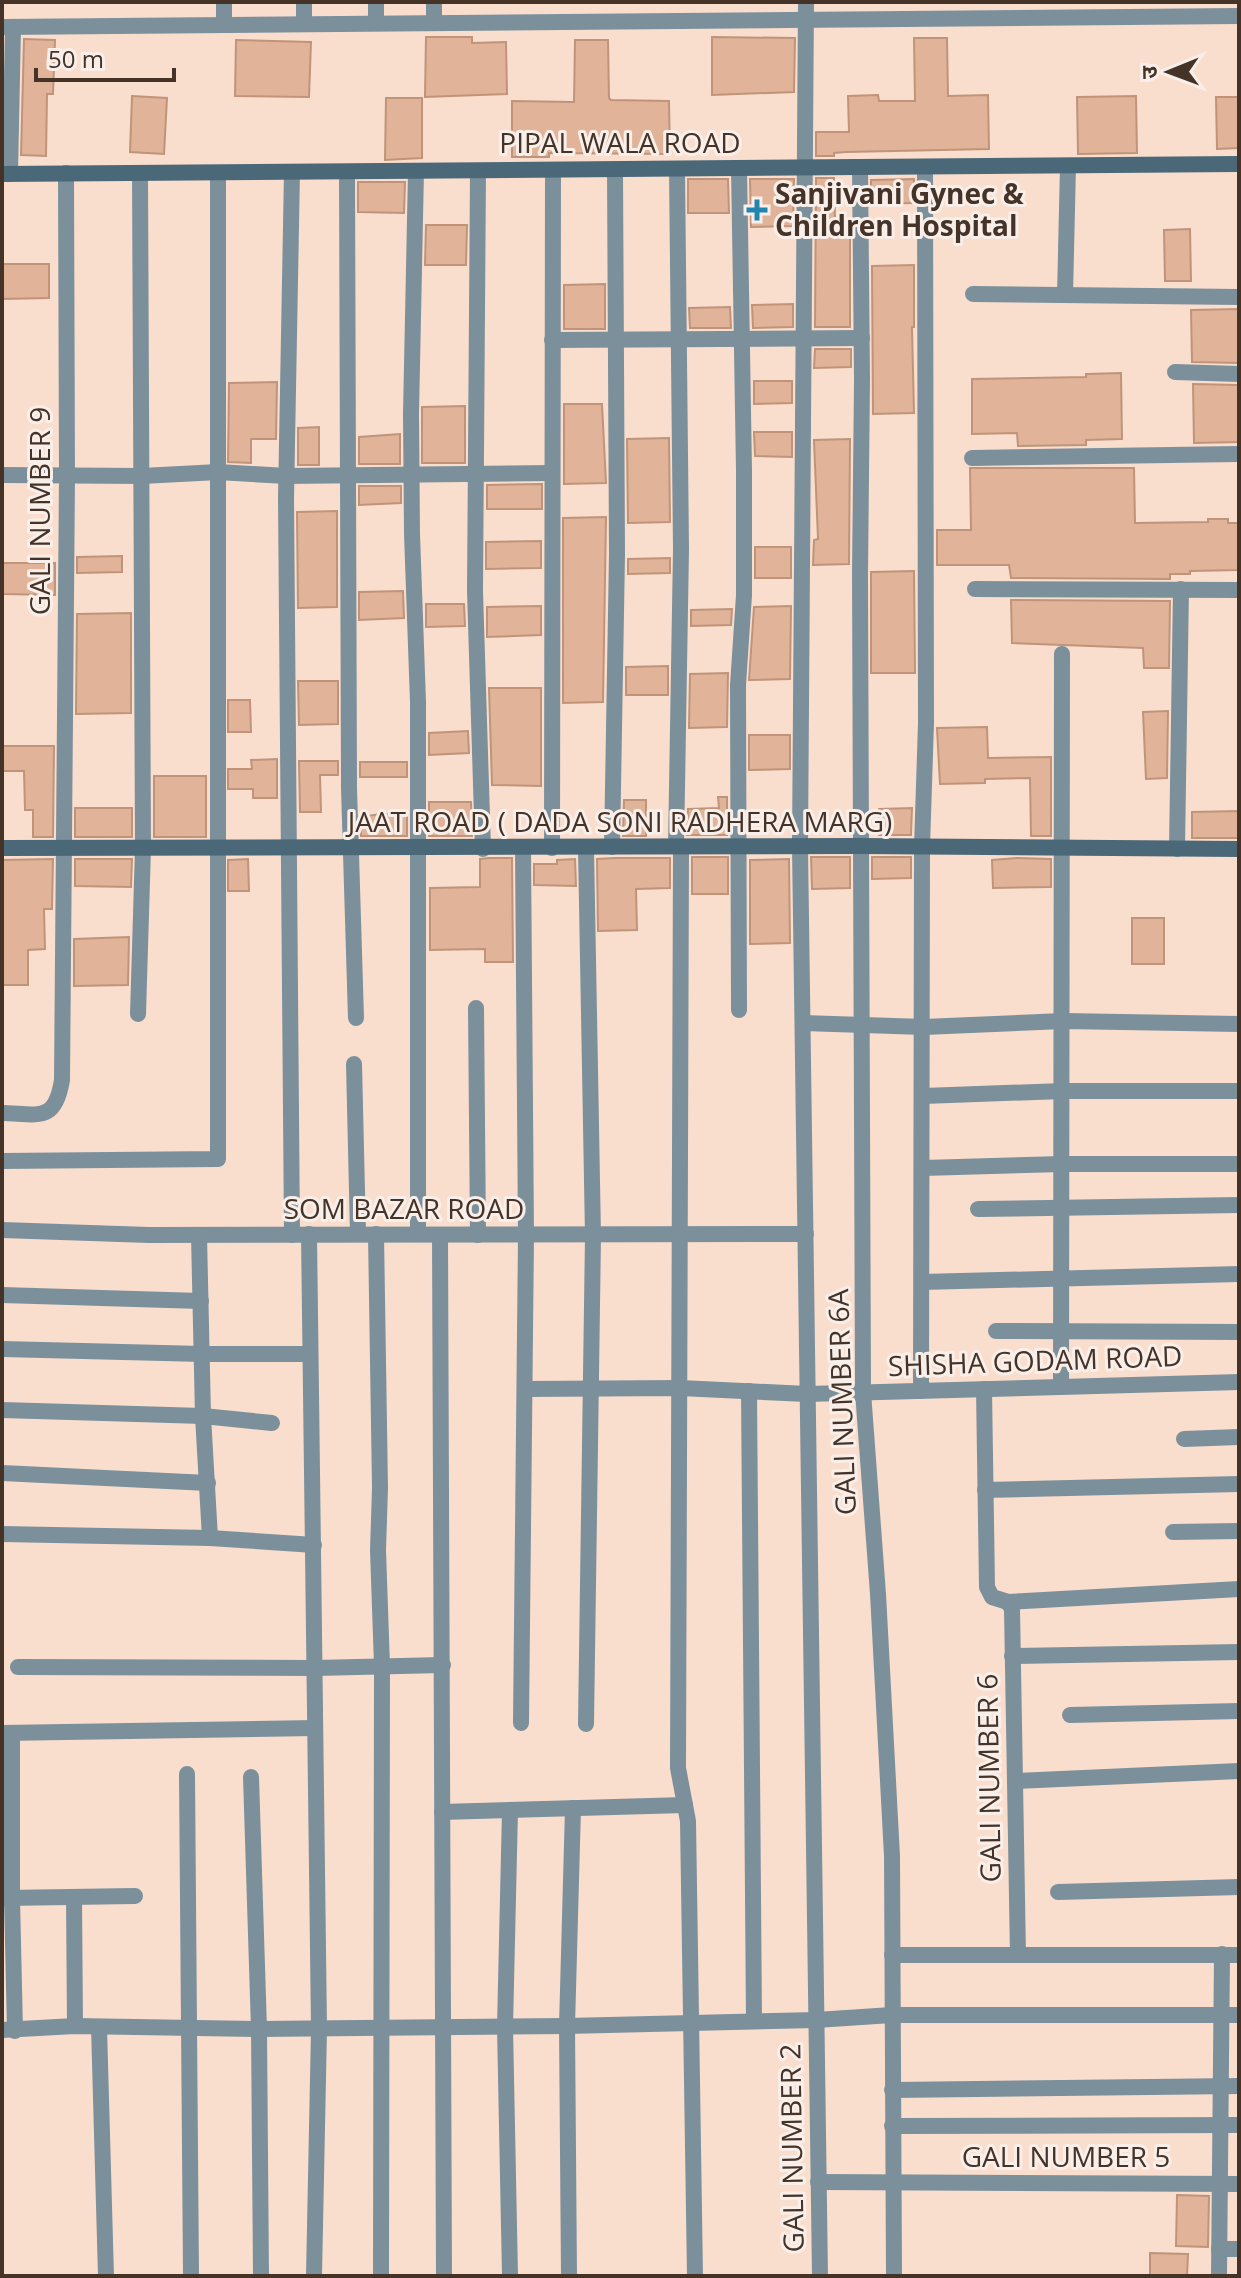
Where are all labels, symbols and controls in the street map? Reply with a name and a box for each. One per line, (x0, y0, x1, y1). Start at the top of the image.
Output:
scale bar (36, 32, 174, 82)
north arrow (1129, 32, 1209, 112)
text: 50 m (48, 42, 104, 75)
text: उ (1133, 65, 1163, 79)
street label: PIPAL WALA ROAD (499, 123, 741, 161)
place label: Sanjivani Gynec & Children Hospital (775, 174, 1024, 244)
marker: Sanjivani Gynec & Children Hospital (746, 199, 768, 221)
street label: GALI NUMBER 9 (20, 407, 58, 615)
street label: JAAT ROAD ( DADA SONI RADHERA MARG) (345, 802, 892, 840)
street label: SOM BAZAR ROAD (284, 1189, 524, 1227)
street label: GALI NUMBER 6A (818, 1288, 864, 1516)
street label: SHISHA GODAM ROAD (887, 1336, 1183, 1384)
street label: GALI NUMBER 6 (967, 1673, 1009, 1883)
street label: GALI NUMBER 2 (770, 2043, 812, 2253)
street label: GALI NUMBER 5 (962, 2137, 1170, 2175)

